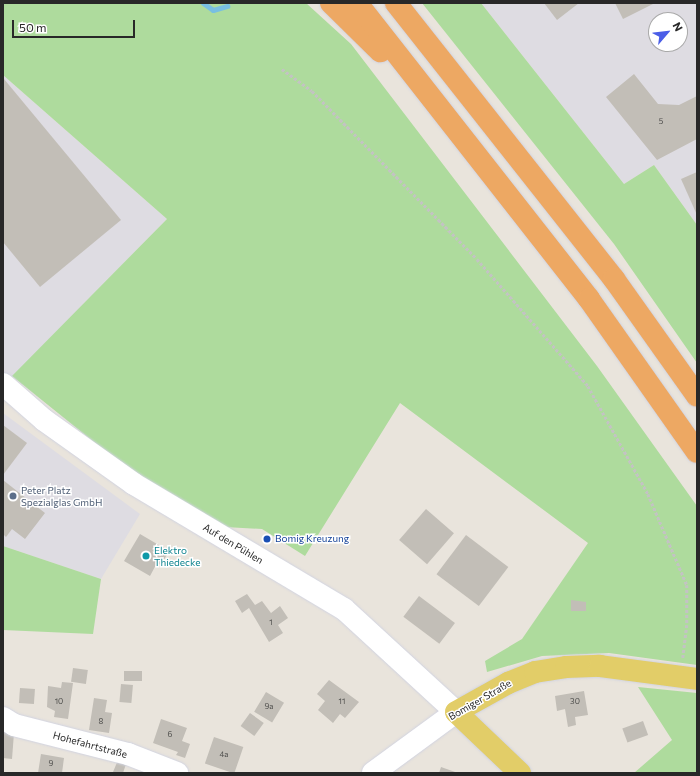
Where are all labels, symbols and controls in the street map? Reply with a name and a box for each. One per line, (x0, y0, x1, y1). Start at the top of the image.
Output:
scale bar (14, 12, 137, 38)
north arrow (648, 12, 688, 52)
text: 50 m (19, 20, 47, 34)
text: N (670, 20, 686, 33)
house number: 5 (659, 117, 663, 127)
place label: Peter Platz Spezialglas GmbH (21, 484, 102, 508)
marker: Peter Platz Spezialglas GmbH (8, 491, 18, 501)
street label: Auf den Pühlen (201, 521, 265, 567)
place label: Bomig Kreuzung (275, 533, 349, 545)
marker: Bomig Kreuzung (262, 534, 272, 544)
place label: Elektro Thiedecke (154, 544, 200, 568)
marker: Elektro Thiedecke (141, 551, 151, 561)
house number: 1 (269, 618, 273, 628)
street label: Bomiger Straße (446, 677, 514, 723)
house number: 10 (55, 697, 63, 707)
house number: 11 (339, 697, 345, 707)
house number: 30 (570, 697, 580, 707)
house number: 9a (264, 702, 274, 712)
house number: 8 (99, 717, 103, 727)
street label: Hohefahrtstraße (52, 729, 128, 761)
house number: 6 (168, 730, 172, 740)
house number: 4a (220, 750, 228, 760)
house number: 9 (49, 759, 53, 769)

